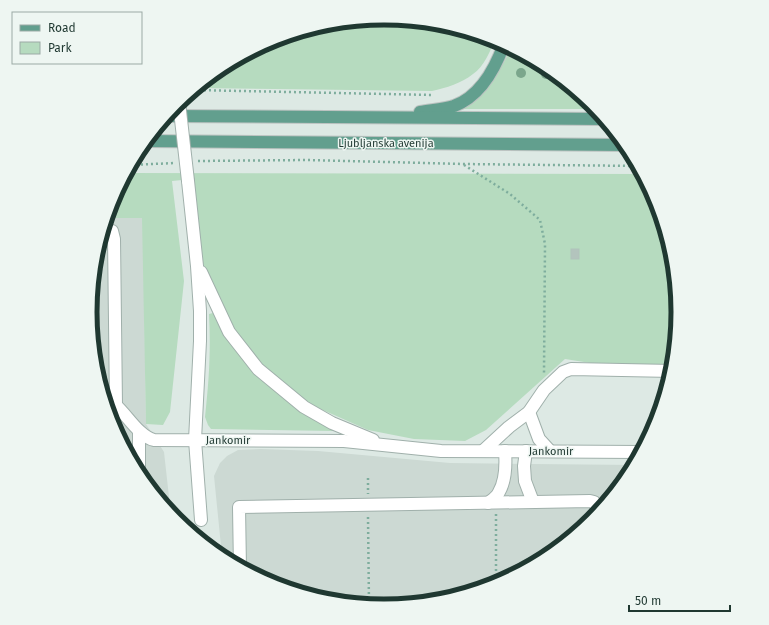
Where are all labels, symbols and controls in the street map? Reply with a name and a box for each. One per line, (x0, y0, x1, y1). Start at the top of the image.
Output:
legend (12, 12, 142, 64)
text: Road (48, 21, 76, 35)
text: Park (48, 41, 72, 55)
street label: Ljubljanska avenija (338, 137, 434, 150)
street label: Jankomir (206, 434, 251, 447)
street label: Jankomir (529, 445, 574, 458)
scale bar (629, 587, 730, 613)
text: 50 m (635, 594, 661, 608)

